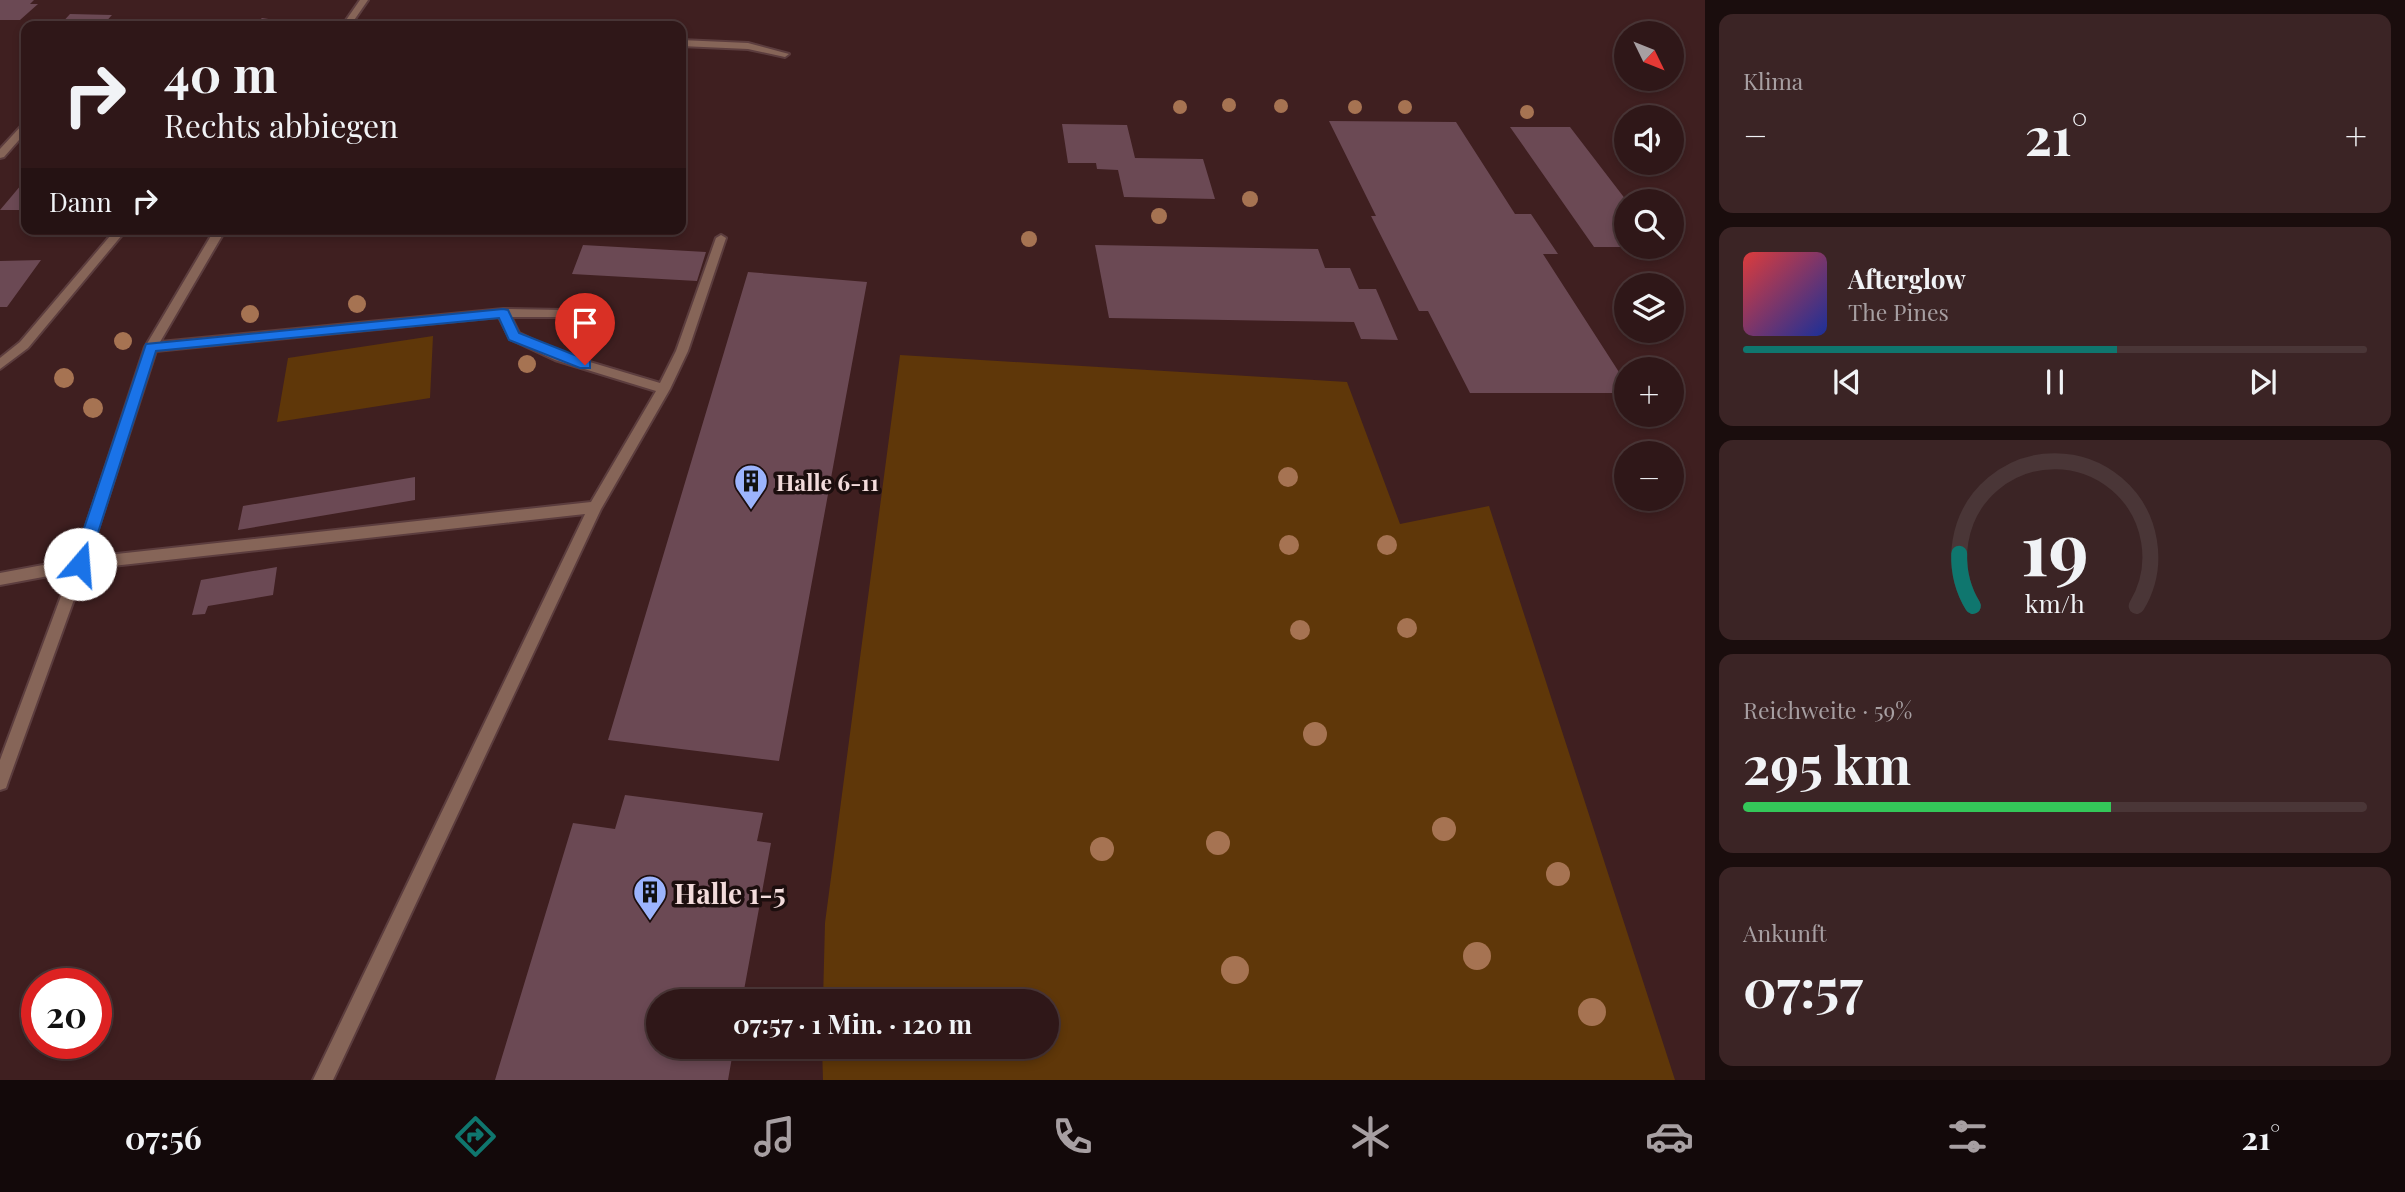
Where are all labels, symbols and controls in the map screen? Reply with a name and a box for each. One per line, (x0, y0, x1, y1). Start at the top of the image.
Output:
north arrow (1614, 21, 1684, 91)
map controls (1614, 21, 1684, 511)
text: 40 m (164, 40, 277, 105)
icon: right (49, 49, 140, 140)
text: Klima (1743, 65, 1803, 96)
text: 21° (2025, 100, 2088, 169)
text: Rechts abbiegen (164, 103, 398, 146)
button: sound (1614, 105, 1684, 175)
text: − (1743, 109, 1768, 160)
text: + (2345, 109, 2367, 160)
icon: right (126, 182, 164, 220)
text: Dann (49, 184, 112, 219)
button: search (1614, 189, 1684, 259)
text: Afterglow (1848, 261, 1966, 296)
button: layers (1614, 273, 1684, 343)
pin (555, 293, 615, 365)
text: The Pines (1848, 296, 1949, 327)
icon: arrive (566, 304, 604, 342)
button: + (1614, 357, 1684, 427)
icon: previous (1828, 363, 1866, 401)
icon: pause (2036, 363, 2074, 401)
icon: next (2244, 363, 2282, 401)
button: − (1614, 441, 1684, 511)
building icon: Halle 6-11 (732, 462, 770, 511)
place label: Halle 6-11 (776, 466, 879, 497)
text: 19 (2021, 497, 2089, 594)
position arrow (43, 527, 117, 601)
text: km/h (2025, 586, 2085, 619)
text: Reichweite · 59% (1743, 694, 1912, 725)
text: 295 km (1743, 729, 1911, 798)
building icon: Halle 1-5 (631, 873, 669, 922)
place label: Halle 1-5 (674, 874, 786, 911)
text: Ankunft (1743, 917, 1827, 948)
text: 07:57 (1743, 952, 1863, 1021)
speed limit sign: 20 (21, 968, 112, 1059)
text: 07:57 · 1 Min. · 120 m (733, 1006, 972, 1041)
icon: directions (451, 1112, 500, 1161)
icon: music (750, 1112, 799, 1161)
icon: phone (1048, 1112, 1097, 1161)
icon: climate (1346, 1112, 1395, 1161)
icon: car (1645, 1112, 1694, 1161)
icon: filters (1943, 1112, 1992, 1161)
text: 07:56 (125, 1115, 202, 1158)
text: 21° (2241, 1115, 2280, 1158)

